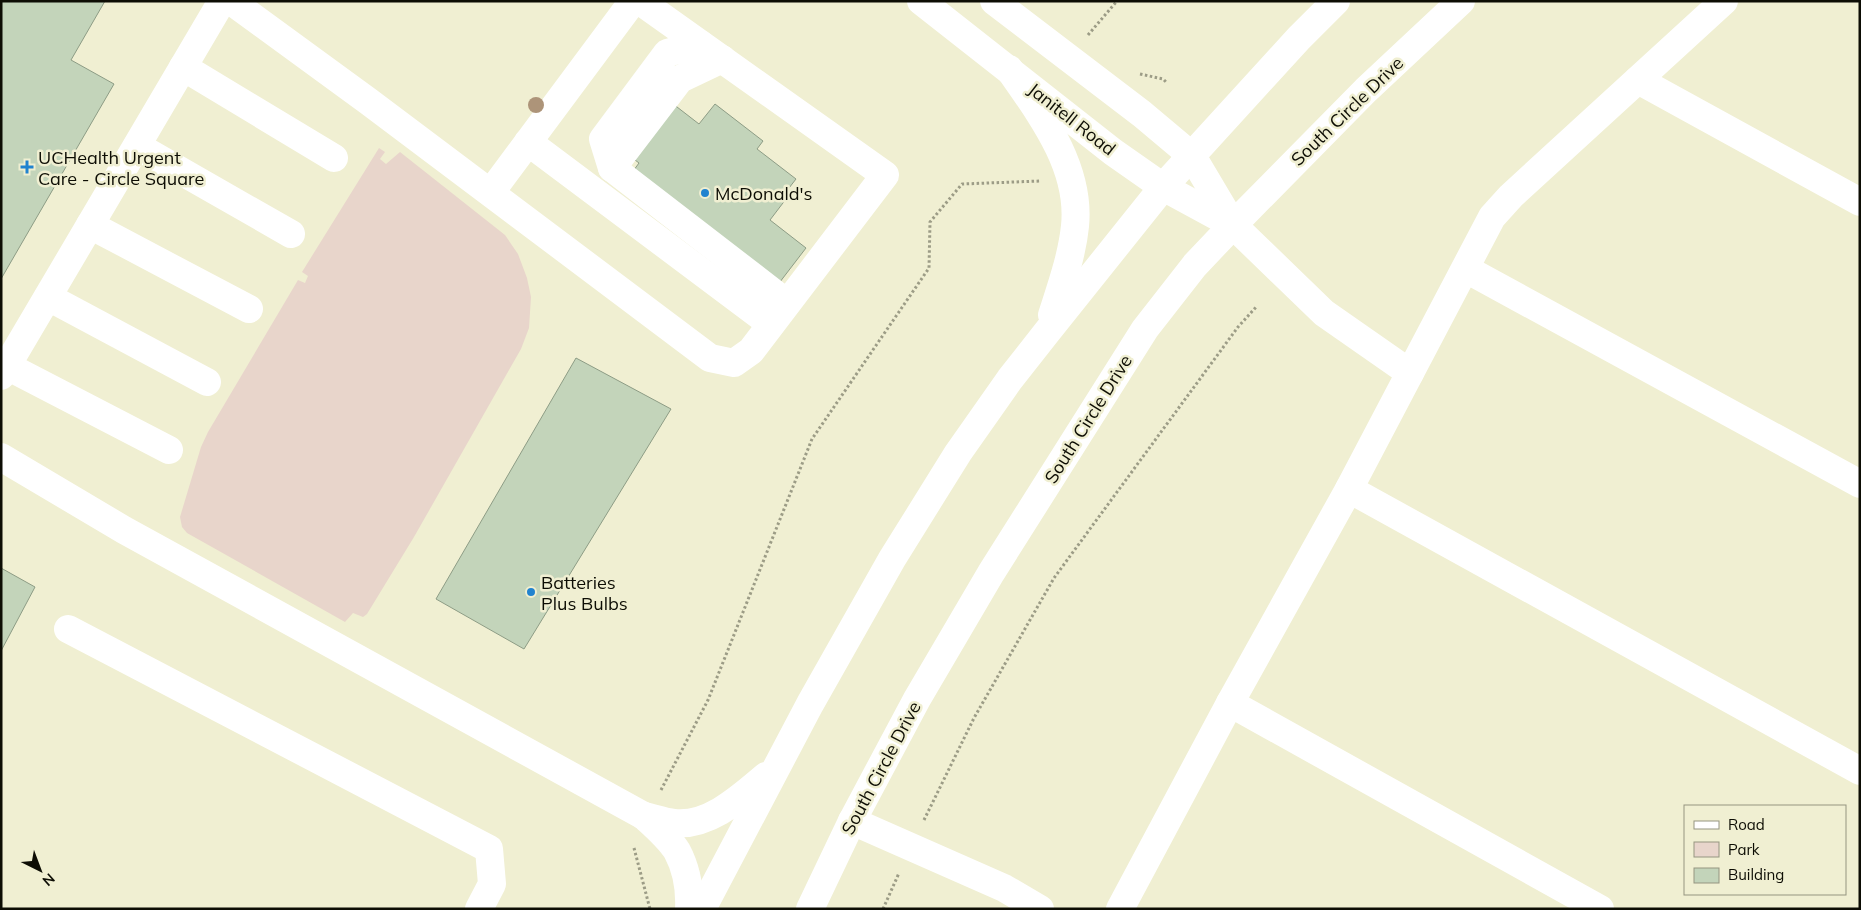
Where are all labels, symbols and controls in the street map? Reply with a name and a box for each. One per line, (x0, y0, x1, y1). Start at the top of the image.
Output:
street label: South Circle Drive (1286, 51, 1408, 171)
street label: Janitell Road (1024, 78, 1120, 160)
place label: UCHealth Urgent Care - Circle Square (38, 146, 204, 190)
marker: UCHealth Urgent Care - Circle Square (20, 160, 34, 174)
place label: McDonald's (715, 182, 812, 205)
marker: McDonald's (699, 187, 711, 199)
street label: South Circle Drive (1039, 350, 1137, 488)
place label: Batteries Plus Bulbs (541, 571, 628, 615)
marker: Batteries Plus Bulbs (525, 586, 537, 598)
street label: South Circle Drive (836, 697, 926, 839)
legend (1684, 805, 1846, 895)
text: Road (1728, 815, 1765, 834)
text: Park (1728, 840, 1760, 859)
north arrow (15, 845, 65, 895)
text: Building (1728, 865, 1784, 884)
text: N (39, 869, 59, 890)

